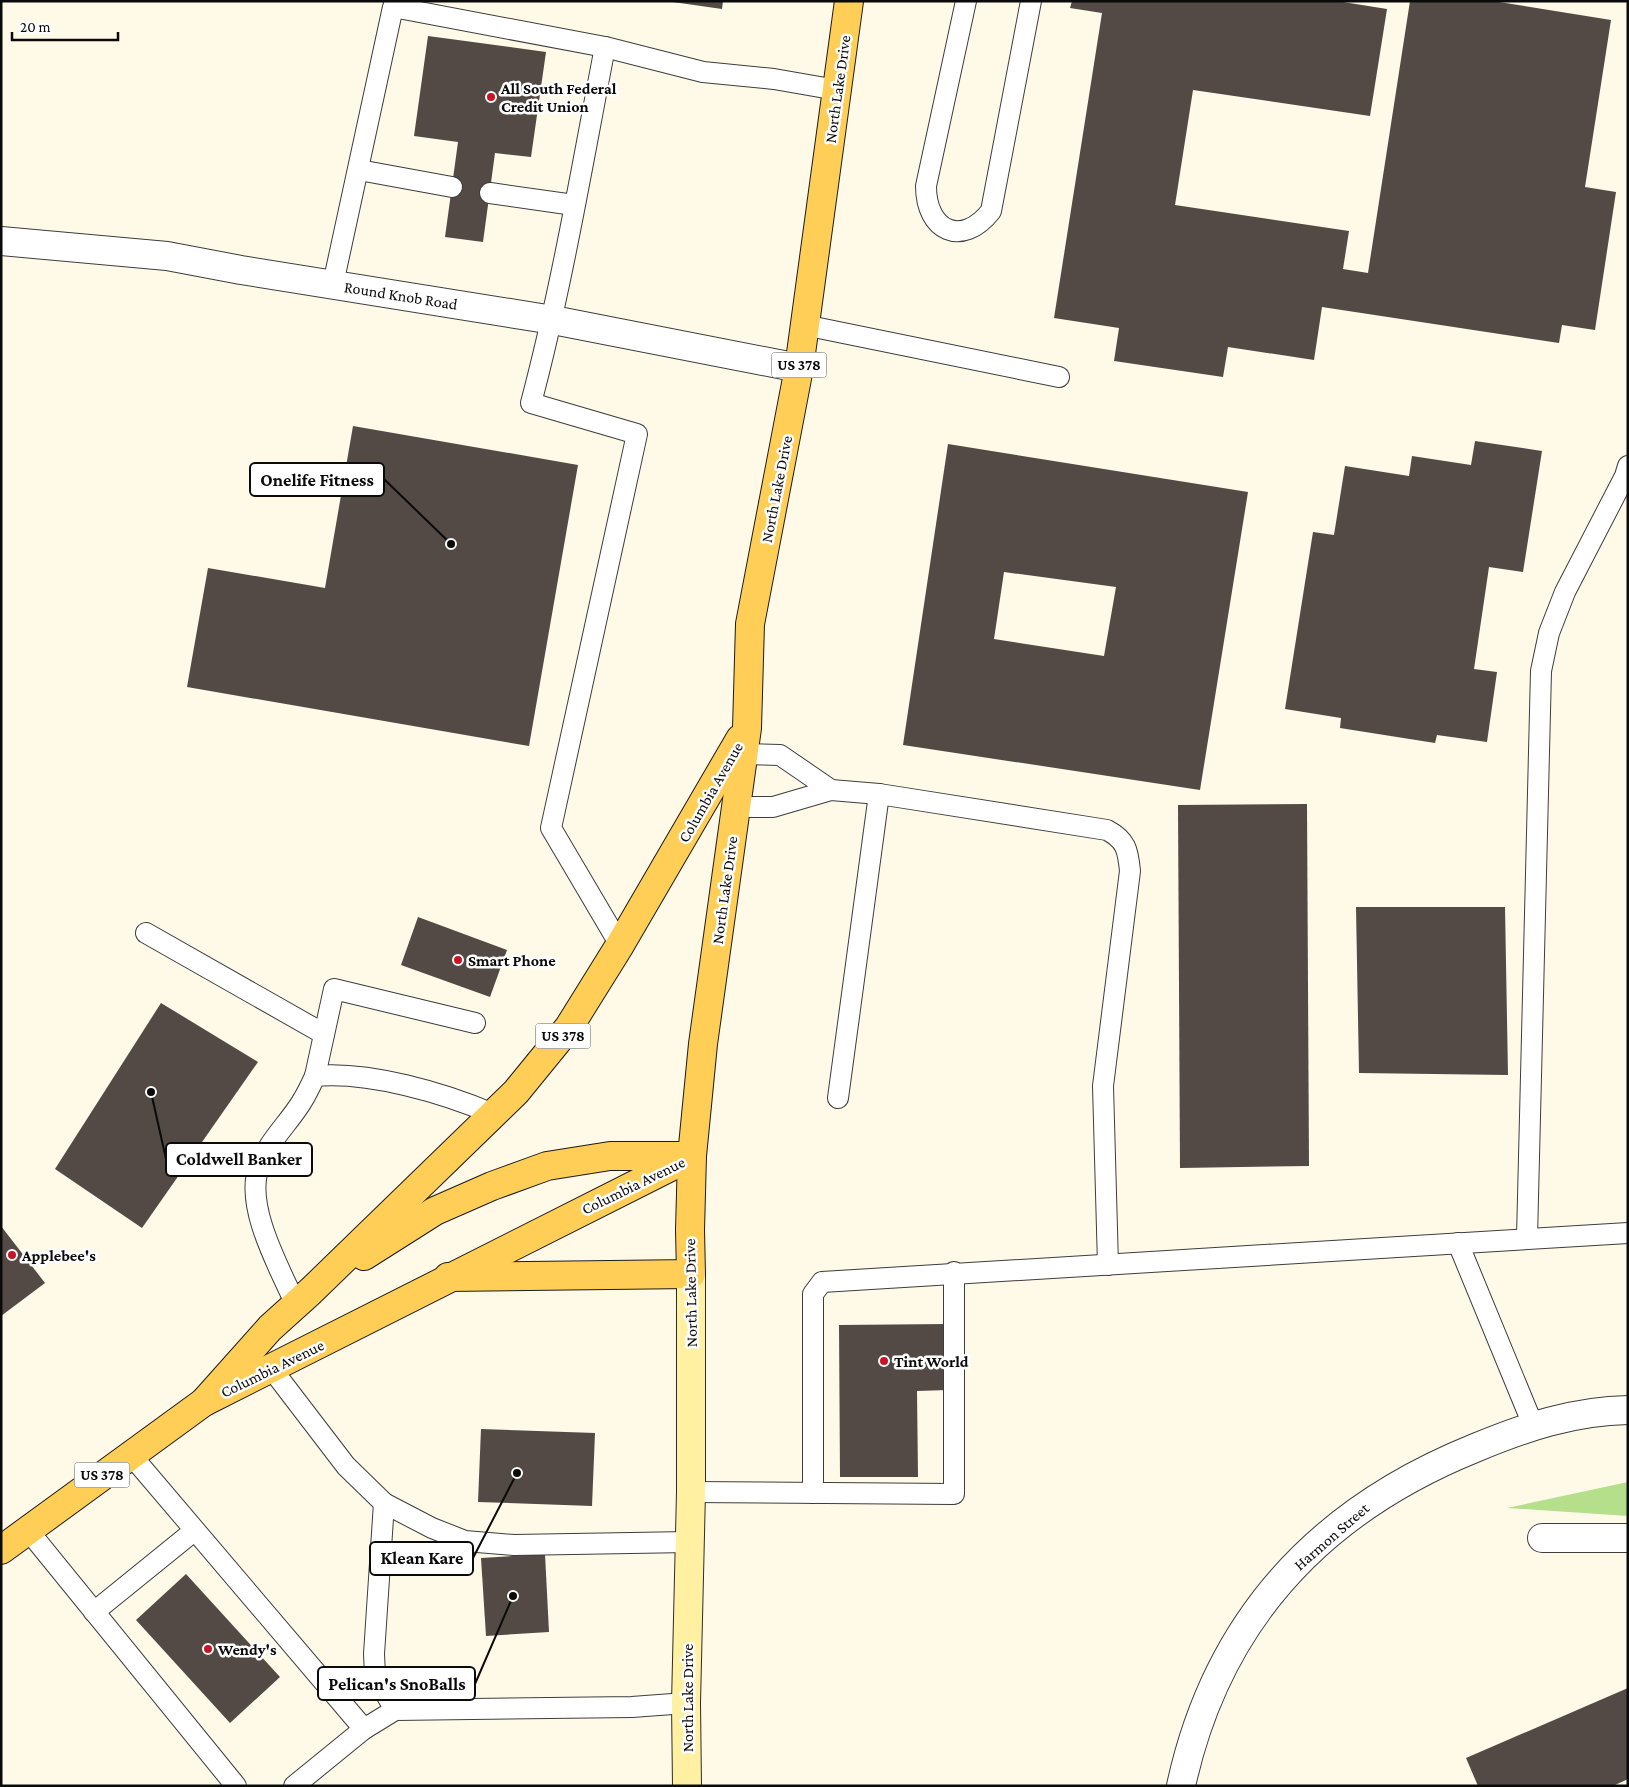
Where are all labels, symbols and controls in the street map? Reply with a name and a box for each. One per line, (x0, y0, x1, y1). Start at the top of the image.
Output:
scale bar (12, 10, 119, 42)
text: 20 m (20, 19, 51, 35)
street label: North Lake Drive (822, 34, 853, 144)
place label: All South Federal Credit Union (500, 80, 617, 115)
marker: All South Federal Credit Union (485, 91, 497, 103)
street label: Round Knob Road (343, 278, 459, 313)
road number: US 378 (772, 352, 826, 378)
street label: North Lake Drive (758, 434, 795, 544)
callout: Onelife Fitness (250, 463, 384, 496)
text: Onelife Fitness (260, 470, 374, 490)
street label: Columbia Avenue (675, 739, 746, 845)
street label: North Lake Drive (709, 835, 740, 945)
place label: Smart Phone (468, 952, 556, 969)
marker: Smart Phone (452, 954, 464, 966)
road number: US 378 (536, 1024, 590, 1048)
callout: Coldwell Banker (166, 1143, 312, 1176)
text: Coldwell Banker (176, 1149, 302, 1169)
street label: Columbia Avenue (579, 1153, 688, 1218)
street label: North Lake Drive (681, 1239, 700, 1347)
place label: Applebee's (21, 1247, 96, 1264)
marker: Applebee's (6, 1249, 18, 1261)
street label: Columbia Avenue (218, 1336, 327, 1401)
place label: Tint World (894, 1353, 969, 1370)
marker: Tint World (878, 1355, 890, 1367)
road number: US 378 (74, 1462, 130, 1488)
street label: Harmon Street (1290, 1499, 1373, 1573)
callout: Klean Kare (370, 1542, 473, 1575)
text: Klean Kare (381, 1548, 463, 1568)
place label: Wendy's (217, 1641, 277, 1658)
marker: Wendy's (202, 1643, 214, 1655)
street label: North Lake Drive (679, 1644, 696, 1752)
callout: Pelican's SnoBalls (318, 1667, 475, 1700)
text: Pelican's SnoBalls (328, 1674, 466, 1694)

